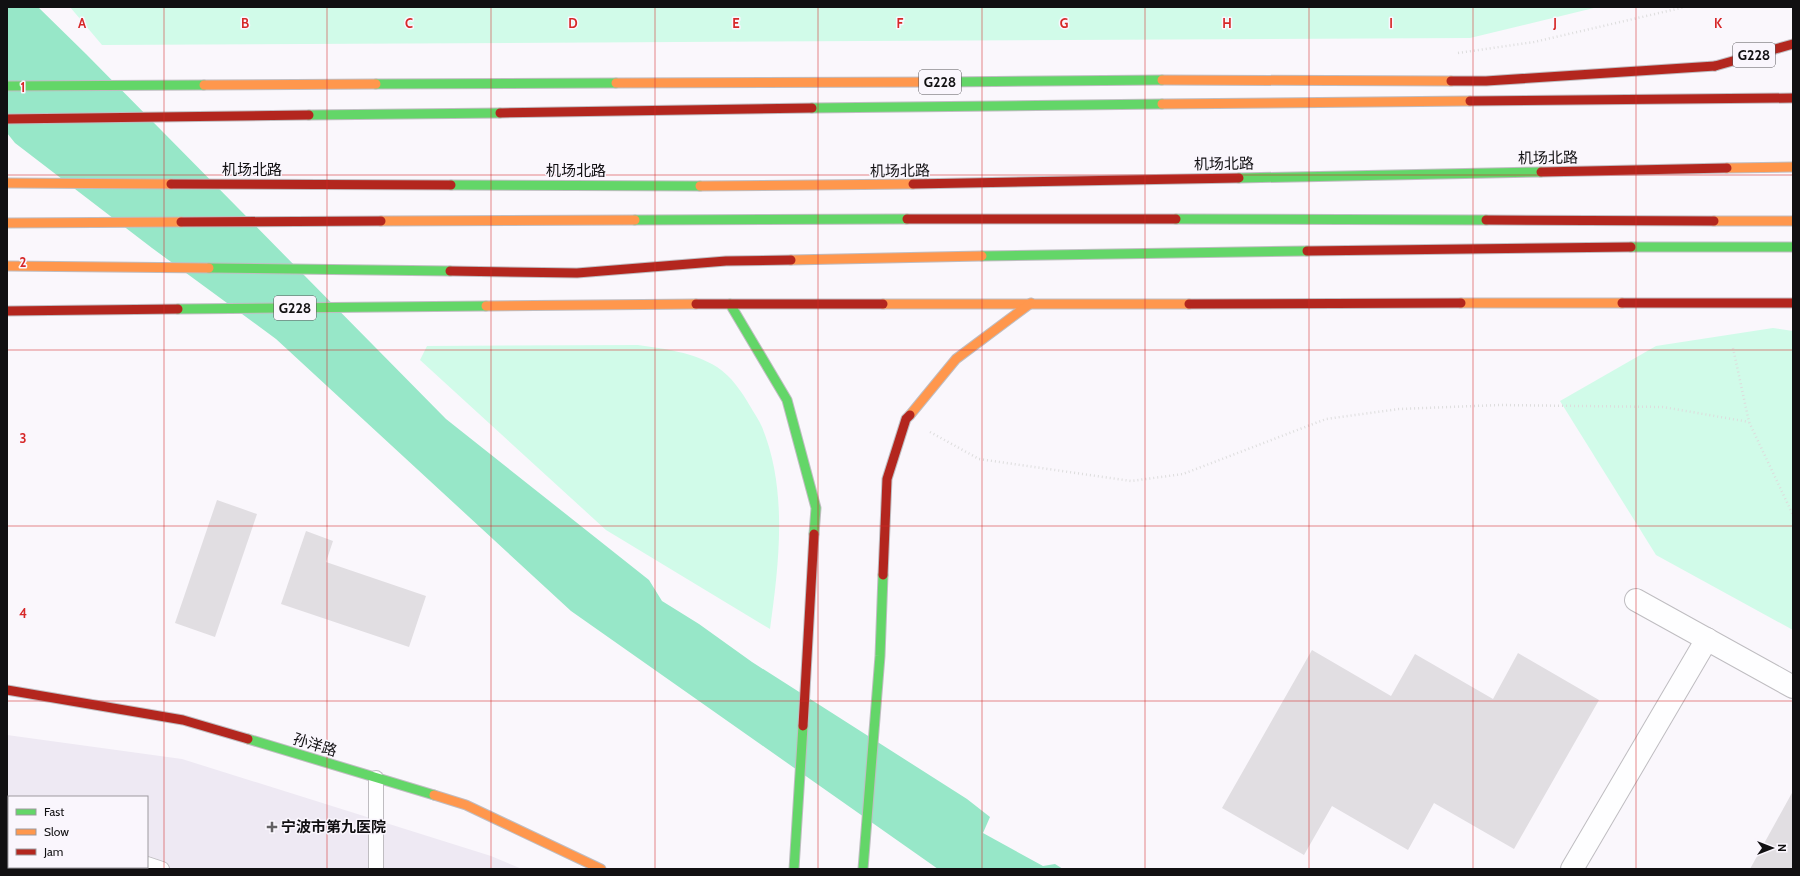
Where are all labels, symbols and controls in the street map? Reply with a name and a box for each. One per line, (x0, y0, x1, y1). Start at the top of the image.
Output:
text: A (78, 15, 87, 31)
text: B (241, 15, 249, 31)
text: C (405, 15, 413, 31)
text: D (568, 15, 578, 31)
text: E (732, 15, 740, 31)
text: F (897, 15, 904, 31)
text: G (1060, 15, 1069, 31)
text: H (1222, 15, 1232, 31)
text: I (1389, 15, 1393, 31)
text: J (1552, 15, 1557, 31)
text: K (1714, 15, 1723, 31)
road number: G228 (1733, 43, 1775, 67)
road number: G228 (919, 70, 961, 94)
text: 1 (21, 79, 25, 95)
street label: 机场北路 (1518, 148, 1578, 168)
street label: 机场北路 (1194, 154, 1254, 174)
street label: 机场北路 (222, 161, 282, 179)
street label: 机场北路 (870, 161, 930, 181)
street label: 机场北路 (546, 162, 606, 180)
text: 2 (20, 254, 27, 270)
road number: G228 (274, 296, 316, 320)
text: 3 (19, 430, 27, 446)
text: 4 (19, 605, 27, 621)
street label: 孙洋路 (291, 730, 339, 760)
legend (8, 796, 148, 868)
text: Fast (44, 804, 64, 819)
place label: 宁波市第九医院 (281, 818, 386, 836)
marker: 宁波市第九医院 (266, 821, 278, 833)
text: Slow (44, 824, 69, 839)
north arrow (1752, 828, 1792, 868)
text: Jam (43, 844, 63, 859)
text: N (1775, 844, 1789, 852)

